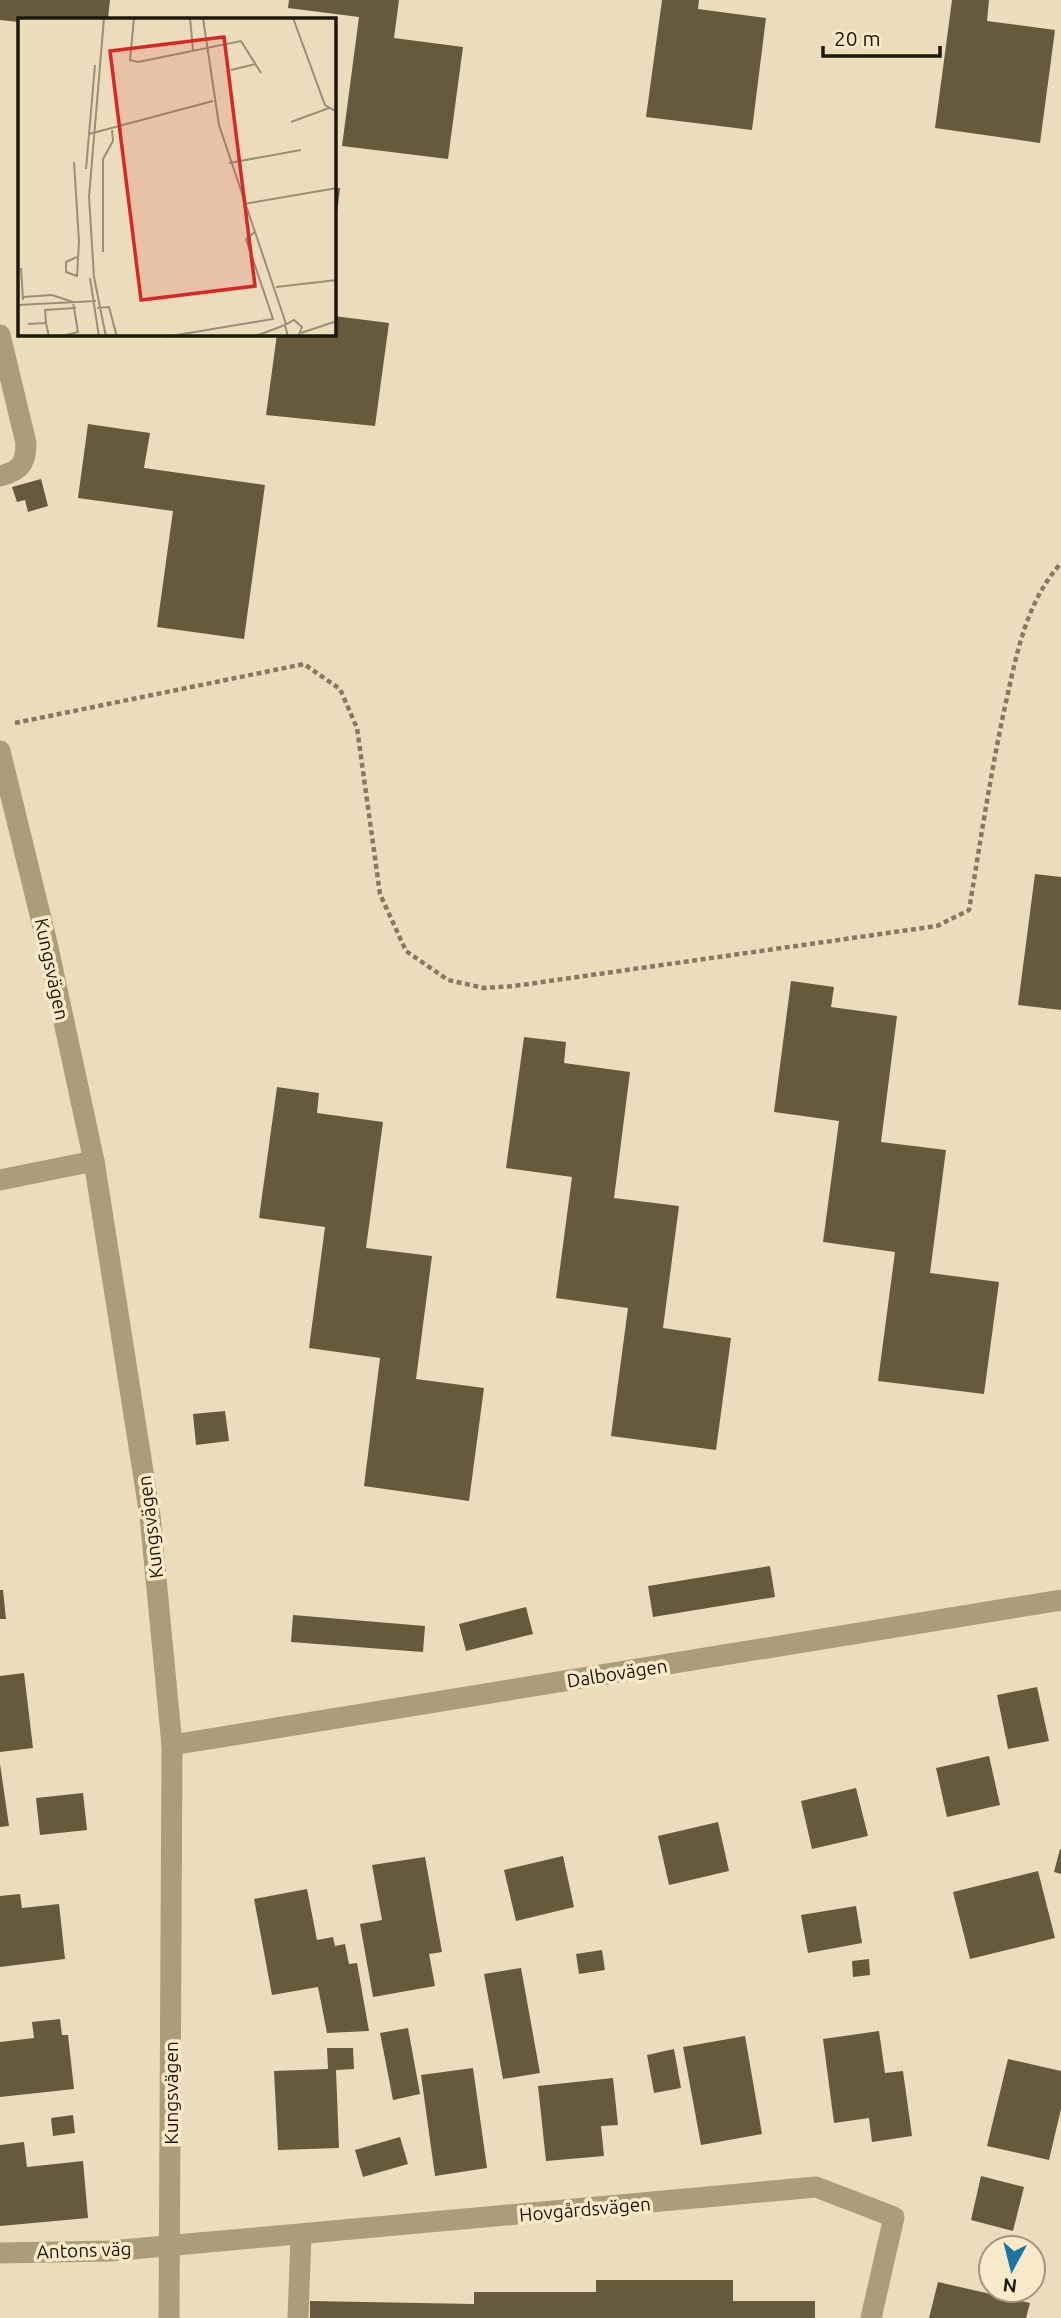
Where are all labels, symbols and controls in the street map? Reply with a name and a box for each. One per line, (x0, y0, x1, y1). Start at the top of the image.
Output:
scale bar (823, 14, 940, 58)
inset map (18, 18, 336, 336)
text: 20 m (834, 26, 881, 50)
street label: Kungsvägen (30, 916, 74, 1022)
street label: Kungsvägen (133, 1474, 167, 1580)
street label: Dalbovägen (565, 1654, 669, 1692)
street label: Kungsvägen (160, 2041, 182, 2145)
street label: Hovgårdsvägen (518, 2192, 652, 2226)
north arrow (977, 2234, 1047, 2304)
street label: Antons väg (36, 2237, 132, 2263)
text: N (1002, 2274, 1018, 2298)

